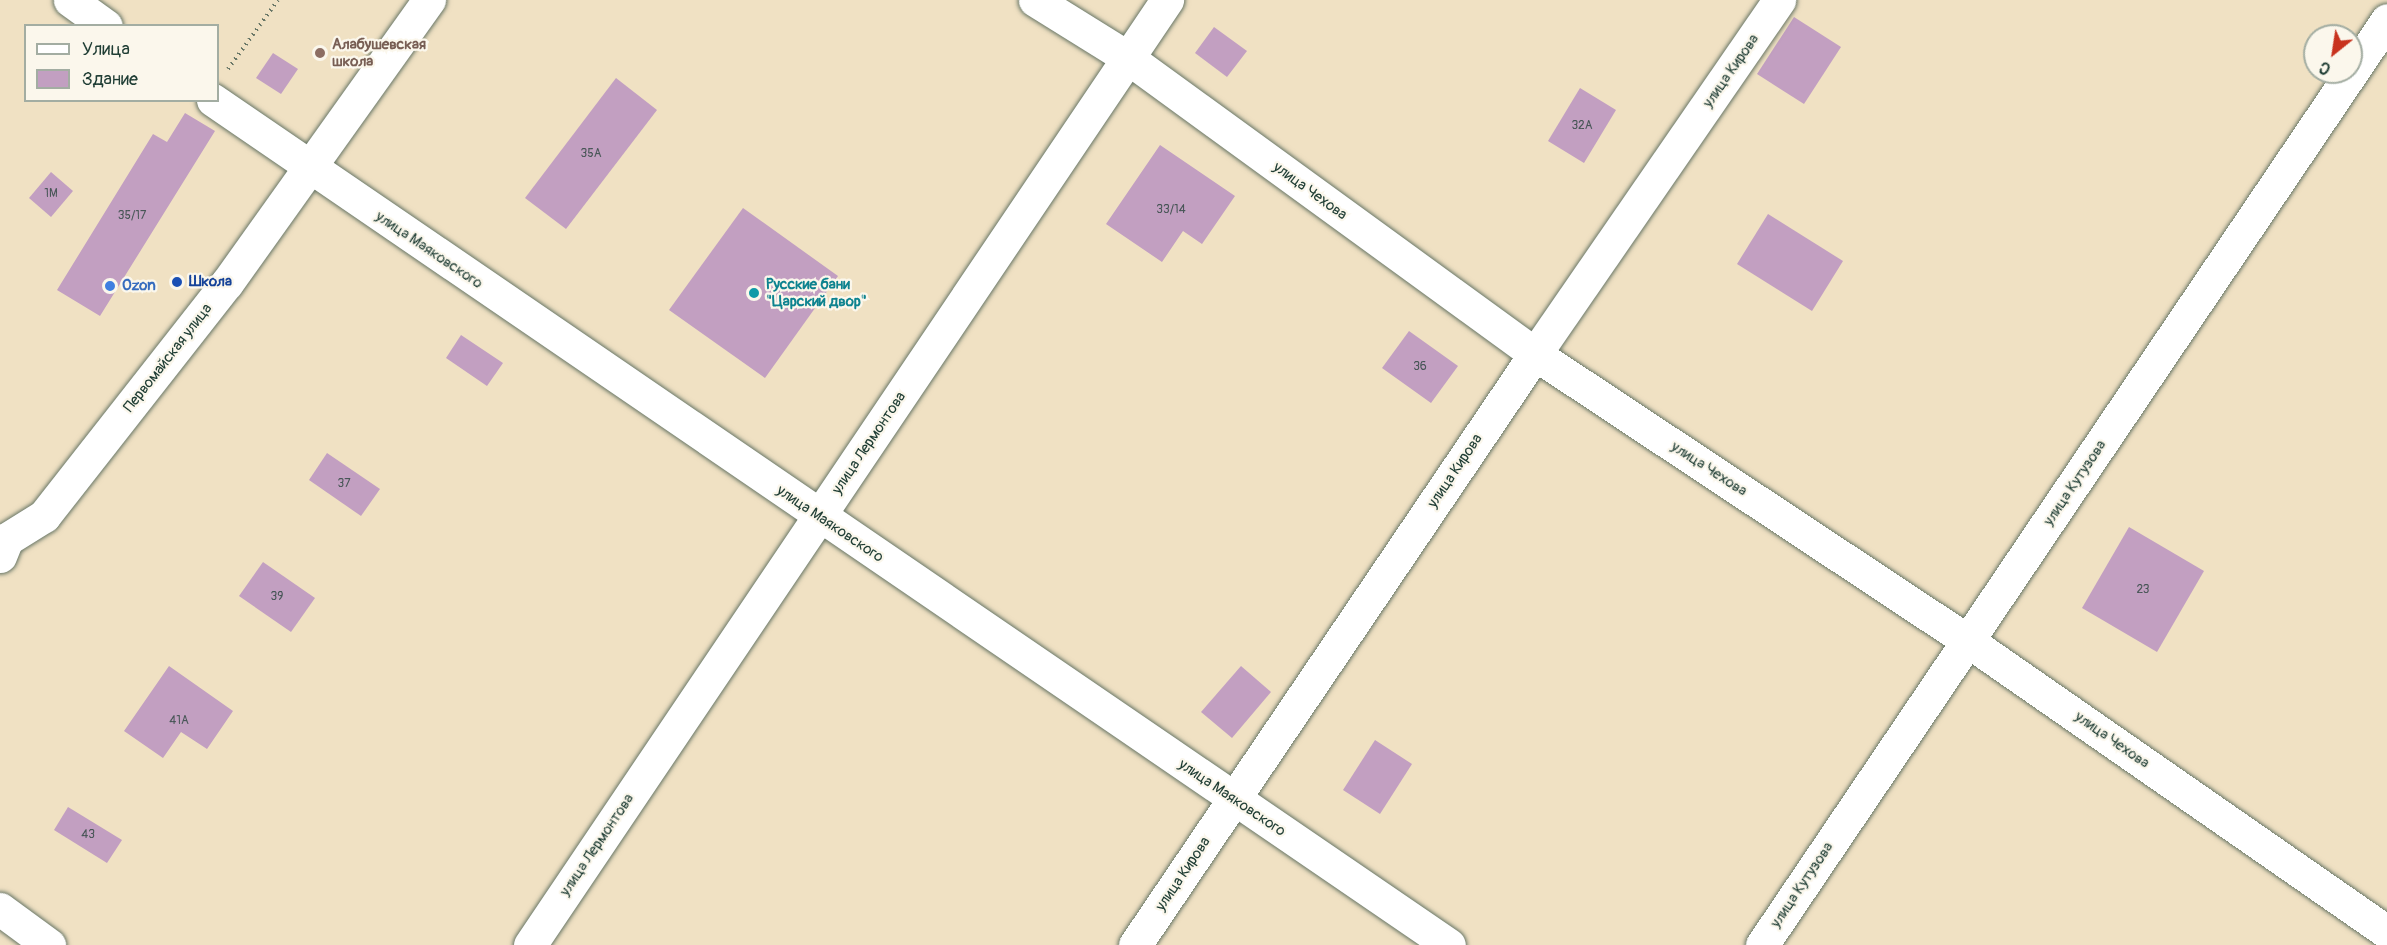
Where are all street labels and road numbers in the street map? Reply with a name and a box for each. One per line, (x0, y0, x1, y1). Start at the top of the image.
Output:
street label: улица Кирова (1699, 31, 1763, 111)
street label: улица Чехова (1270, 158, 1350, 224)
street label: улица Маяковского (372, 208, 486, 292)
street label: Первомайская улица (120, 300, 216, 416)
street label: улица Лермонтова (828, 388, 910, 498)
street label: улица Кирова (1424, 431, 1486, 511)
street label: улица Кутузова (2040, 437, 2110, 529)
street label: улица Чехова (1668, 438, 1750, 500)
street label: улица Маяковского (773, 482, 887, 566)
street label: улица Чехова (2071, 708, 2153, 772)
street label: улица Маяковского (1175, 756, 1289, 840)
street label: улица Лермонтова (556, 790, 638, 900)
street label: улица Кирова (1152, 834, 1214, 914)
street label: улица Кутузова (1767, 839, 1837, 931)

